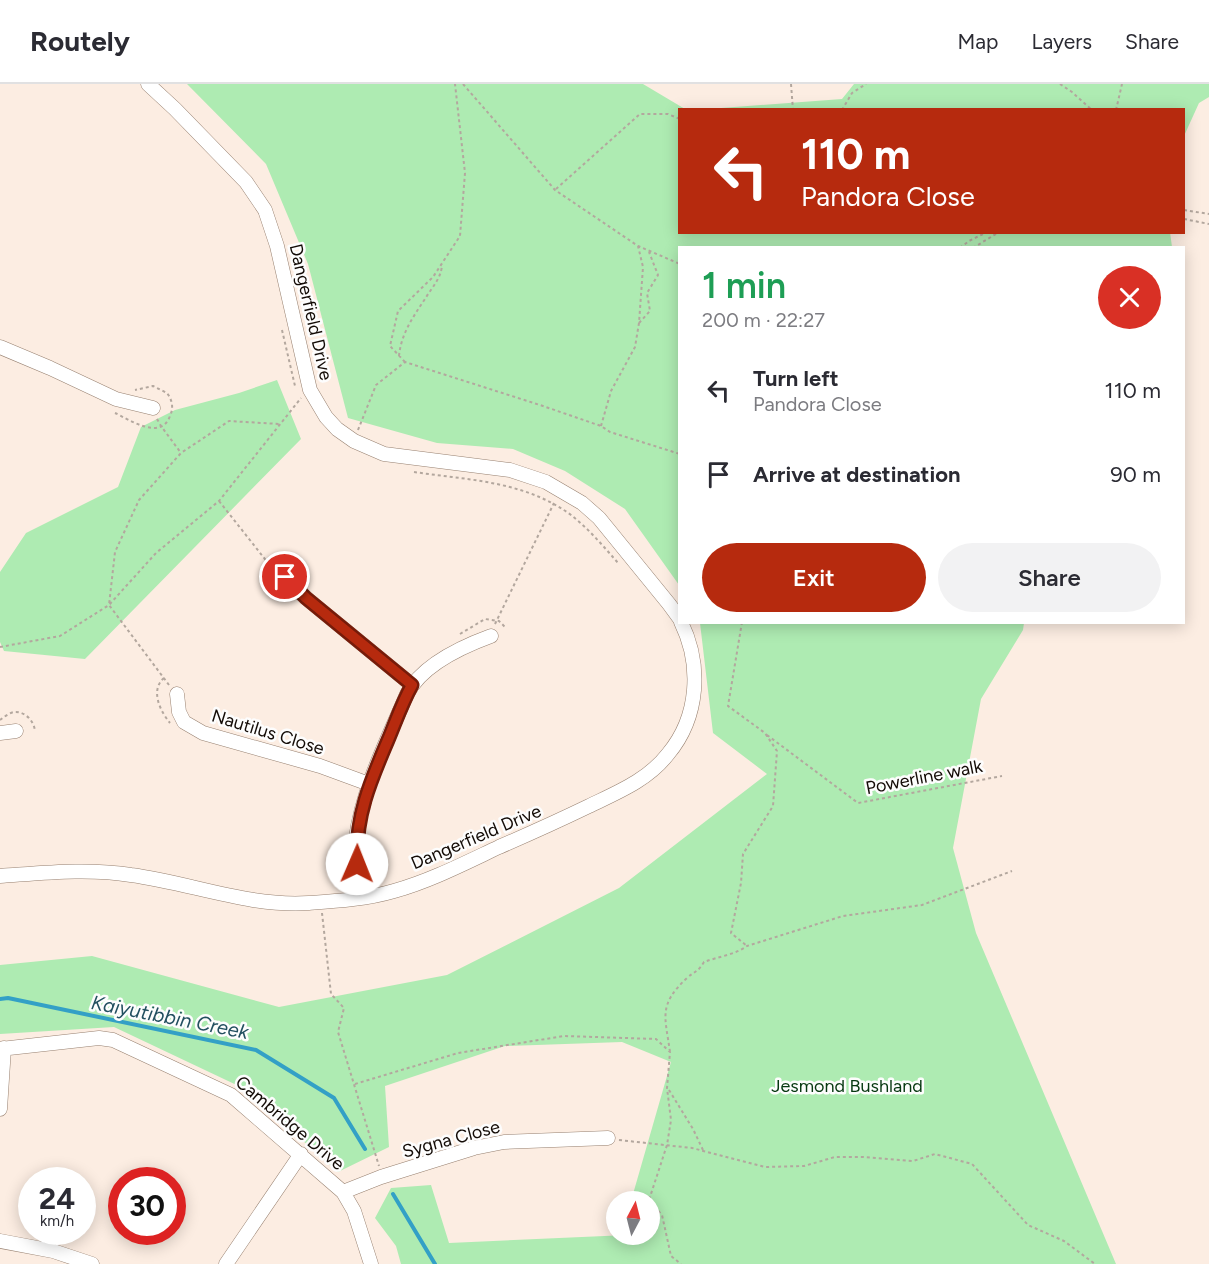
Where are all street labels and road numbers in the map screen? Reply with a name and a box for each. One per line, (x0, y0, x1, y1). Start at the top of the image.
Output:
street label: Dangerfield Drive (285, 242, 337, 383)
street label: Nautilus Close (209, 704, 327, 760)
street label: Powerline walk (864, 755, 985, 799)
street label: Dangerfield Drive (408, 800, 545, 874)
street label: Cambridge Drive (231, 1071, 349, 1175)
street label: Sygna Close (400, 1115, 502, 1163)

